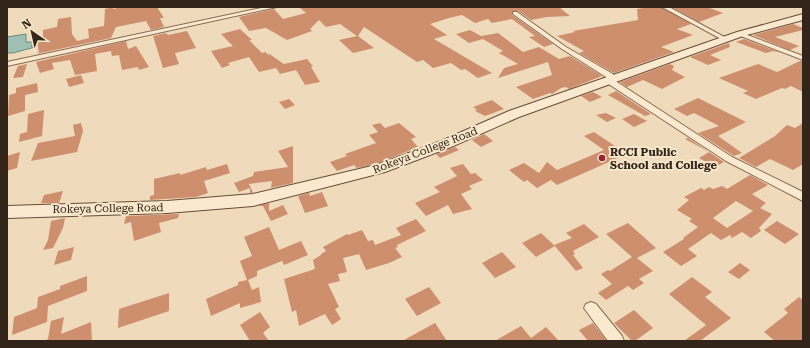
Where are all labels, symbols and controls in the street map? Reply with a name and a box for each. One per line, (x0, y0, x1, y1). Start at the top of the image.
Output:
north arrow (12, 12, 52, 52)
text: N (20, 16, 34, 32)
street label: Rokeya College Road (371, 124, 479, 176)
place label: RCCI Public School and College (610, 146, 718, 172)
marker: RCCI Public School and College (597, 153, 607, 163)
street label: Rokeya College Road (52, 201, 164, 216)

